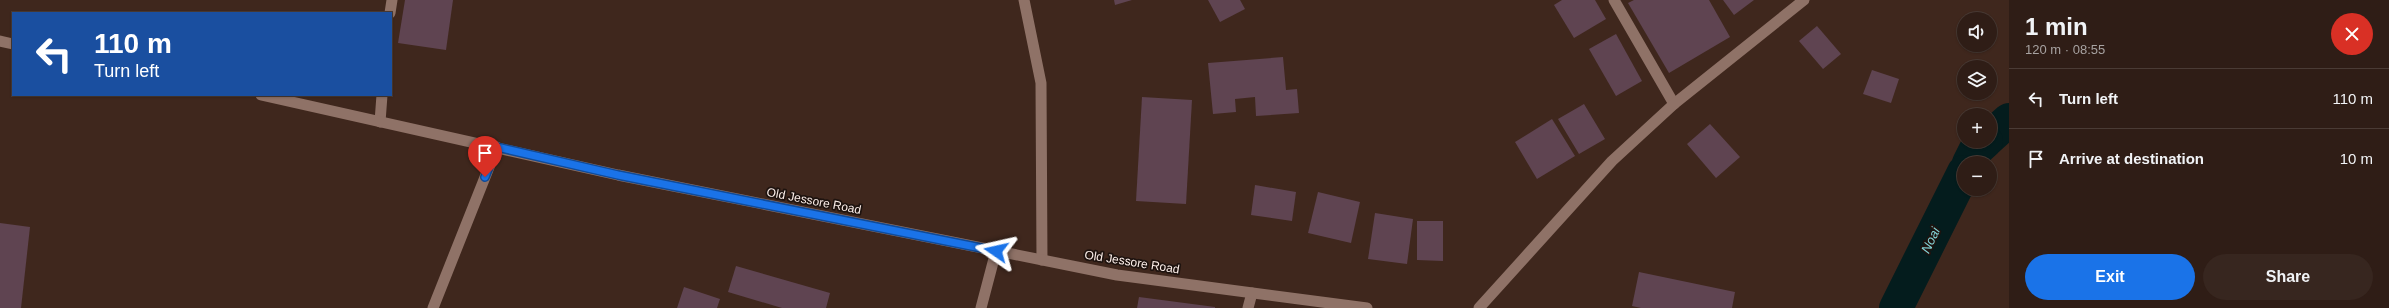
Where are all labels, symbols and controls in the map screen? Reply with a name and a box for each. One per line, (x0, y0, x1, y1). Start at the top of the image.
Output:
map controls (1957, 12, 1997, 196)
button: sound (1957, 12, 1997, 52)
text: 1 min (2025, 13, 2088, 40)
button: close (2331, 13, 2373, 55)
icon: left (28, 28, 80, 80)
text: 110 m (94, 28, 172, 59)
text: 120 m · 08:55 (2025, 42, 2105, 57)
button: layers (1957, 60, 1997, 100)
text: Turn left (94, 61, 159, 81)
icon: left (2025, 88, 2047, 110)
text: Turn left (2059, 90, 2118, 107)
text: 110 m (2332, 90, 2373, 107)
button: + (1957, 108, 1997, 148)
pin (468, 136, 502, 177)
icon: arrive (474, 142, 496, 164)
icon: arrive (2025, 148, 2047, 170)
text: Arrive at destination (2059, 150, 2204, 167)
text: 10 m (2340, 150, 2373, 167)
button: − (1957, 156, 1997, 196)
street label: Old Jessore Road (766, 185, 862, 217)
water label: Noai (1918, 224, 1944, 256)
position arrow (975, 230, 1017, 272)
street label: Old Jessore Road (1083, 248, 1181, 276)
button: Exit (2025, 254, 2195, 300)
button: Share (2203, 254, 2373, 300)

